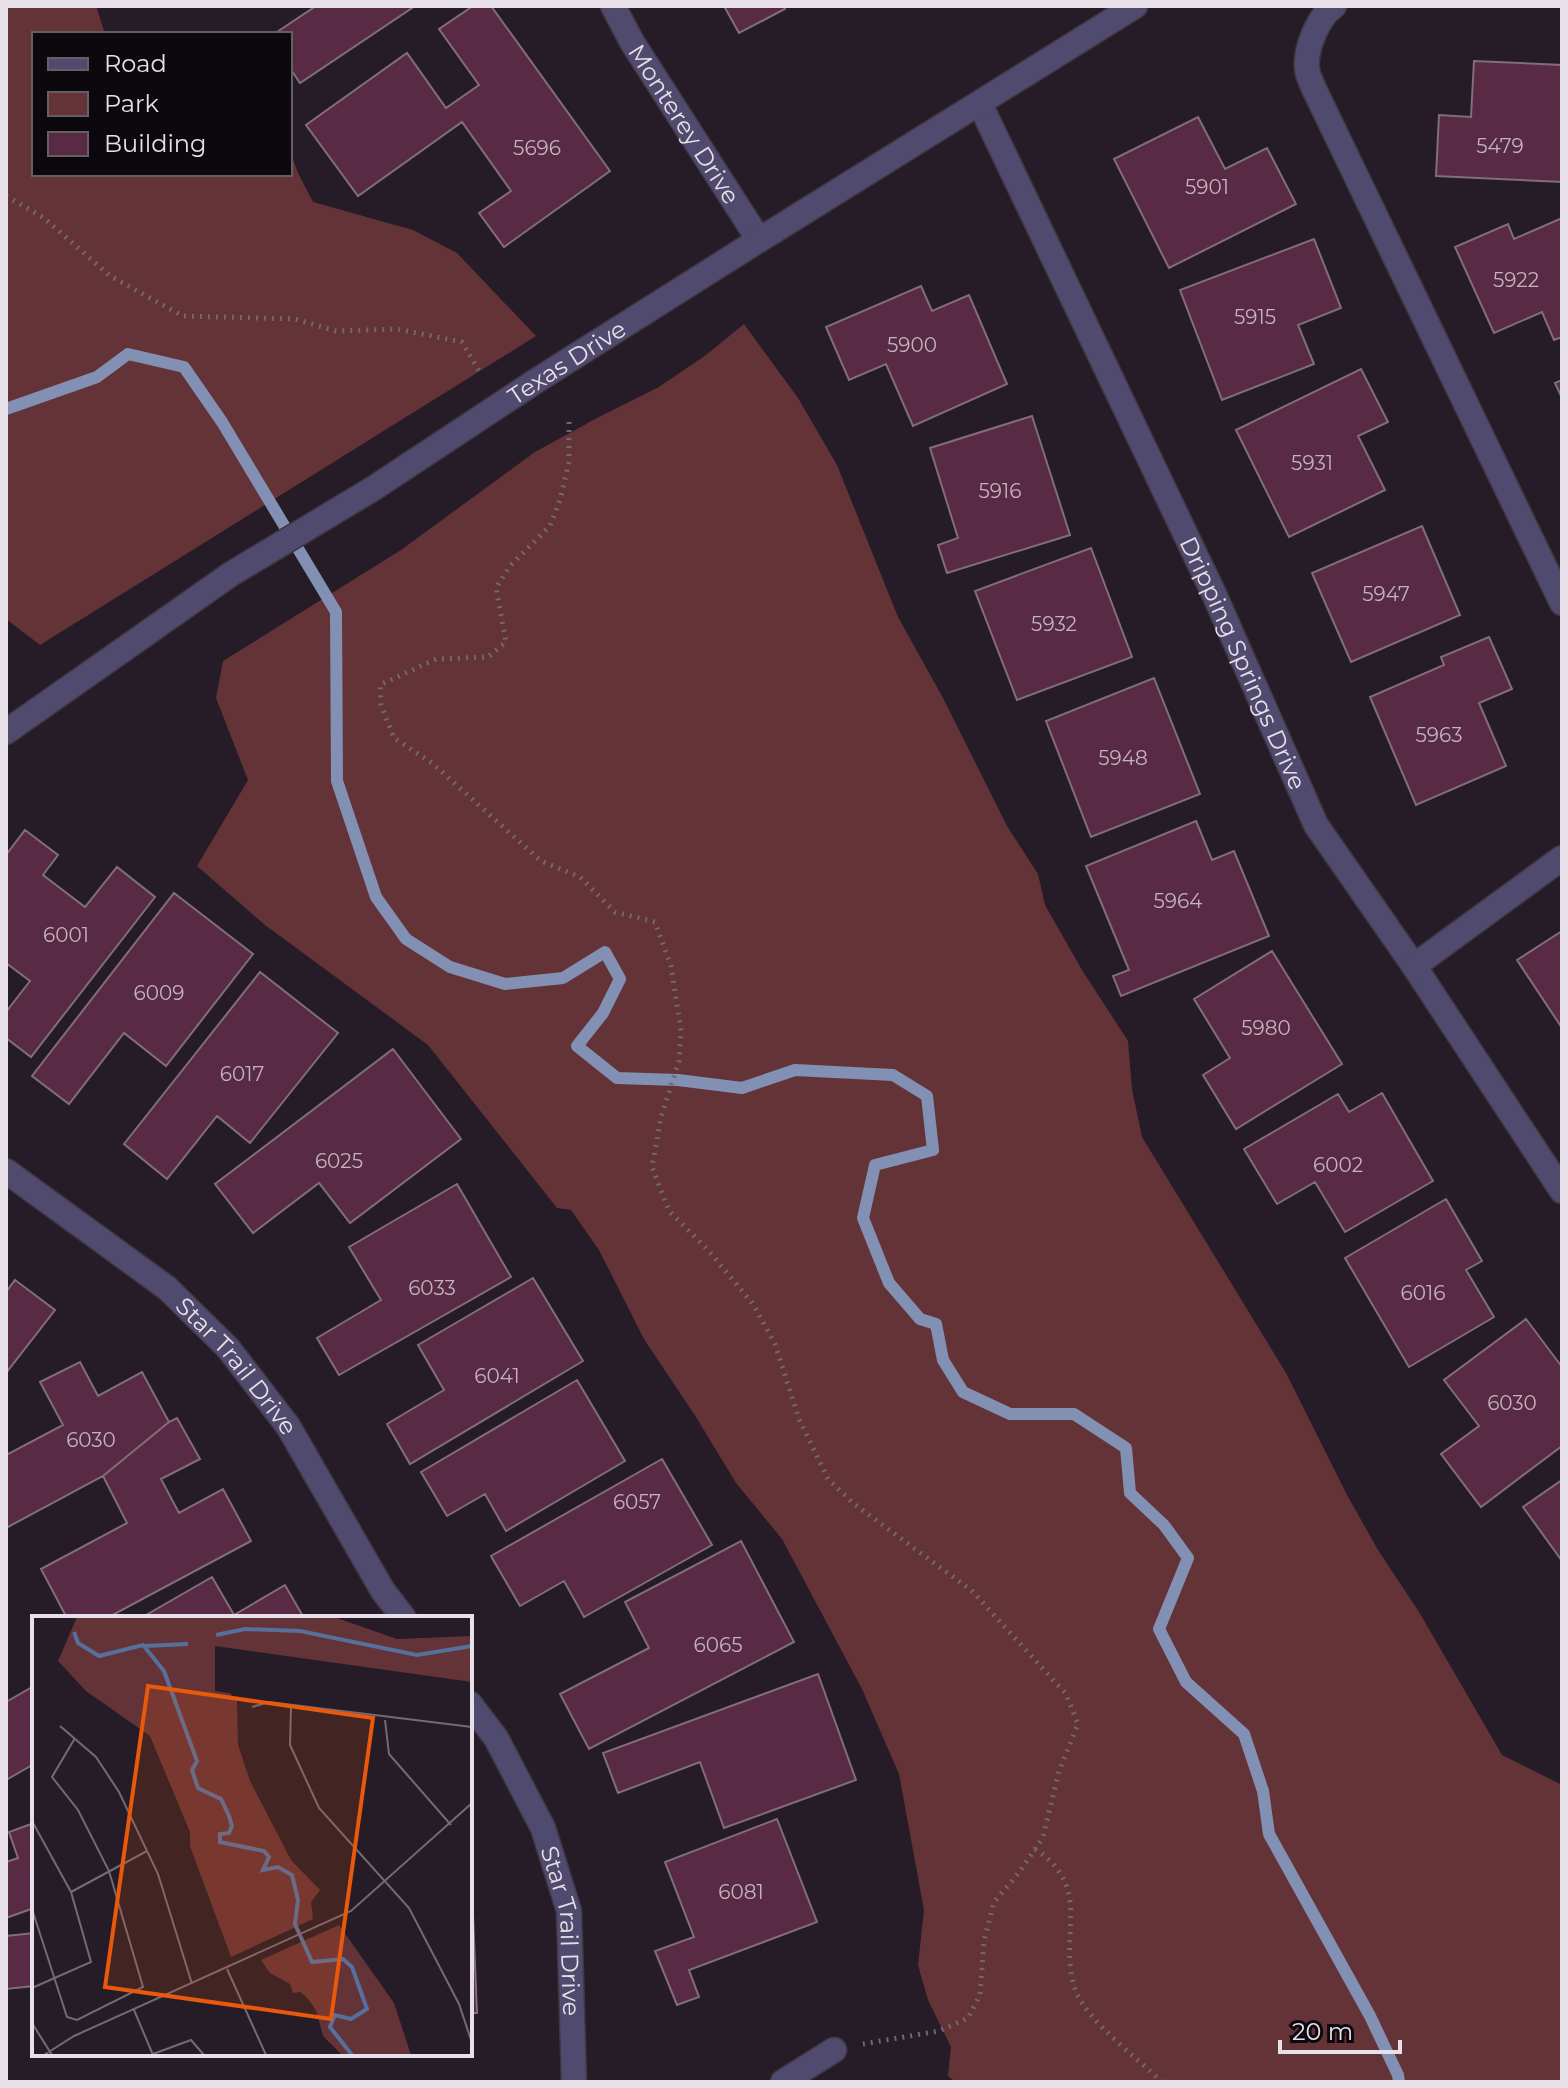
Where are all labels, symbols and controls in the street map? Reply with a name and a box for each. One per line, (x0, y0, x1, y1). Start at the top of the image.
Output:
legend (32, 32, 292, 176)
street label: Monterey Drive (623, 39, 746, 209)
text: Road (104, 49, 167, 78)
text: Park (104, 89, 159, 118)
text: Building (104, 129, 207, 158)
house number: 5479 (1476, 134, 1524, 158)
house number: 5696 (513, 136, 561, 160)
house number: 5901 (1185, 175, 1229, 199)
house number: 5922 (1493, 268, 1539, 292)
house number: 5915 (1234, 305, 1276, 329)
street label: Texas Drive (502, 314, 631, 410)
house number: 5900 (887, 333, 937, 357)
house number: 5931 (1291, 451, 1333, 475)
house number: 5916 (979, 479, 1021, 503)
street label: Dripping Springs Drive (1174, 532, 1313, 794)
house number: 5947 (1362, 582, 1410, 606)
house number: 5932 (1031, 612, 1077, 636)
house number: 5963 (1416, 723, 1462, 747)
house number: 5948 (1098, 746, 1148, 770)
house number: 5964 (1154, 889, 1202, 913)
house number: 6001 (43, 923, 89, 947)
house number: 6009 (134, 981, 184, 1005)
house number: 5980 (1241, 1016, 1291, 1040)
house number: 6017 (220, 1062, 264, 1086)
house number: 6025 (315, 1149, 363, 1173)
house number: 6002 (1313, 1153, 1363, 1177)
house number: 6033 (408, 1276, 456, 1300)
house number: 6016 (1401, 1281, 1445, 1305)
street label: Star Trail Drive (170, 1291, 304, 1440)
house number: 6041 (474, 1364, 520, 1388)
house number: 6030 (1487, 1391, 1537, 1415)
house number: 6030 (66, 1428, 116, 1452)
house number: 6057 (613, 1490, 661, 1514)
inset map (32, 1616, 472, 2056)
house number: 6065 (694, 1633, 742, 1657)
street label: Star Trail Drive (535, 1842, 587, 2016)
house number: 6081 (718, 1880, 764, 1904)
scale bar (1280, 2004, 1400, 2054)
text: 20 m (1292, 2017, 1353, 2046)

